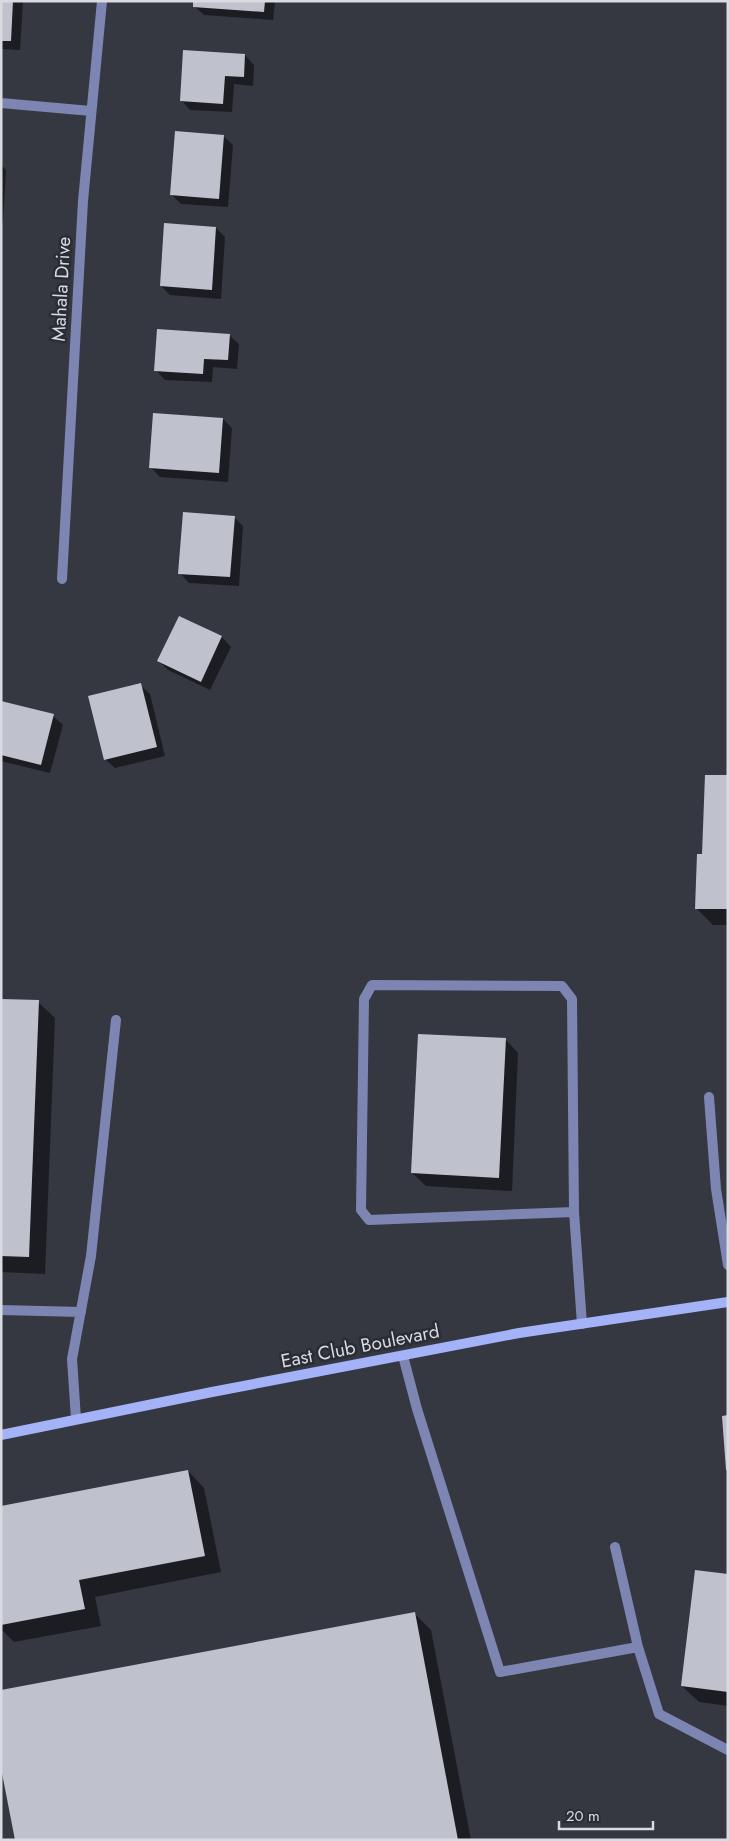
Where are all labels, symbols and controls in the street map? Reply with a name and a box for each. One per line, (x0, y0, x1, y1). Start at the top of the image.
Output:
street label: Mahala Drive (45, 236, 77, 342)
street label: East Club Boulevard (278, 1317, 442, 1375)
scale bar (559, 1798, 653, 1830)
text: 20 m (566, 1805, 600, 1827)

